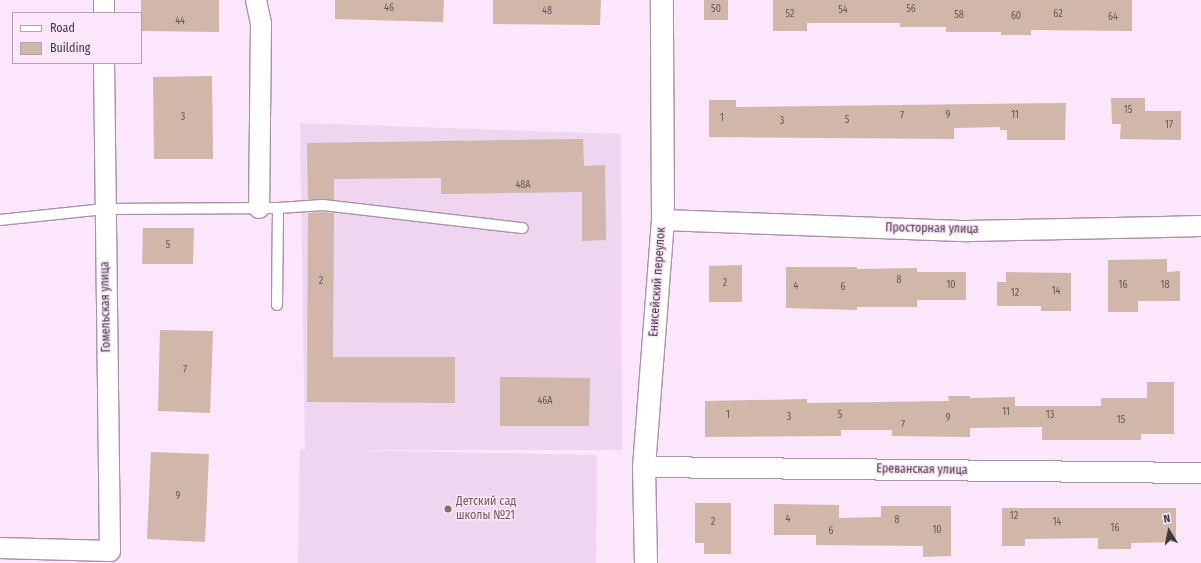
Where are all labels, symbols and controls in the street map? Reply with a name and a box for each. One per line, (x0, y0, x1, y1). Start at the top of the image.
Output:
house number: 46 (384, 3, 394, 15)
house number: 50 (711, 4, 721, 16)
house number: 56 (906, 4, 916, 16)
house number: 54 (838, 5, 848, 17)
house number: 48 (542, 6, 552, 18)
house number: 52 (786, 9, 794, 21)
house number: 62 (1053, 9, 1063, 21)
house number: 58 (954, 10, 964, 22)
house number: 60 (1011, 11, 1021, 23)
legend (12, 12, 142, 64)
house number: 64 (1108, 12, 1118, 24)
house number: 44 (175, 16, 185, 28)
text: Road (50, 21, 75, 35)
text: Building (50, 41, 90, 55)
house number: 15 (1124, 105, 1132, 117)
house number: 9 (946, 110, 950, 122)
house number: 11 (1011, 110, 1019, 122)
house number: 7 (900, 111, 904, 123)
house number: 3 (181, 112, 185, 124)
house number: 1 (720, 113, 724, 125)
house number: 5 (845, 115, 849, 127)
house number: 3 (780, 116, 784, 128)
house number: 17 (1165, 120, 1173, 132)
house number: 48А (515, 180, 531, 192)
street label: Просторная улица (885, 221, 979, 237)
street label: Енисейский переулок (647, 227, 669, 337)
house number: 5 (166, 240, 170, 252)
street label: Гомельская улица (98, 262, 114, 352)
house number: 8 (897, 275, 901, 287)
house number: 2 (319, 276, 323, 288)
house number: 2 (723, 278, 727, 290)
house number: 10 (946, 280, 956, 292)
house number: 16 (1119, 280, 1127, 292)
house number: 18 (1161, 280, 1169, 292)
house number: 4 (794, 281, 798, 293)
house number: 6 (841, 282, 845, 294)
house number: 14 (1052, 286, 1060, 298)
house number: 12 (1011, 288, 1019, 300)
house number: 7 (183, 365, 187, 377)
house number: 46А (537, 396, 553, 408)
house number: 11 (1002, 407, 1010, 419)
house number: 1 (726, 410, 730, 422)
house number: 5 (838, 410, 842, 422)
house number: 13 (1046, 410, 1054, 422)
house number: 3 (787, 412, 791, 424)
house number: 9 (946, 413, 950, 425)
house number: 15 (1117, 415, 1125, 427)
house number: 7 (901, 420, 905, 432)
street label: Ереванская улица (876, 462, 968, 478)
house number: 9 (176, 491, 180, 503)
place label: Детский сад школы №21 (456, 495, 516, 523)
marker: Детский сад школы №21 (443, 504, 453, 514)
house number: 12 (1010, 511, 1018, 523)
north arrow (1149, 511, 1189, 551)
text: N (1162, 512, 1171, 526)
house number: 4 (786, 514, 790, 526)
house number: 8 (895, 515, 899, 527)
house number: 2 (711, 517, 715, 529)
house number: 14 (1053, 517, 1061, 529)
house number: 16 (1111, 523, 1119, 535)
house number: 10 (932, 525, 942, 537)
house number: 6 (829, 526, 833, 538)

